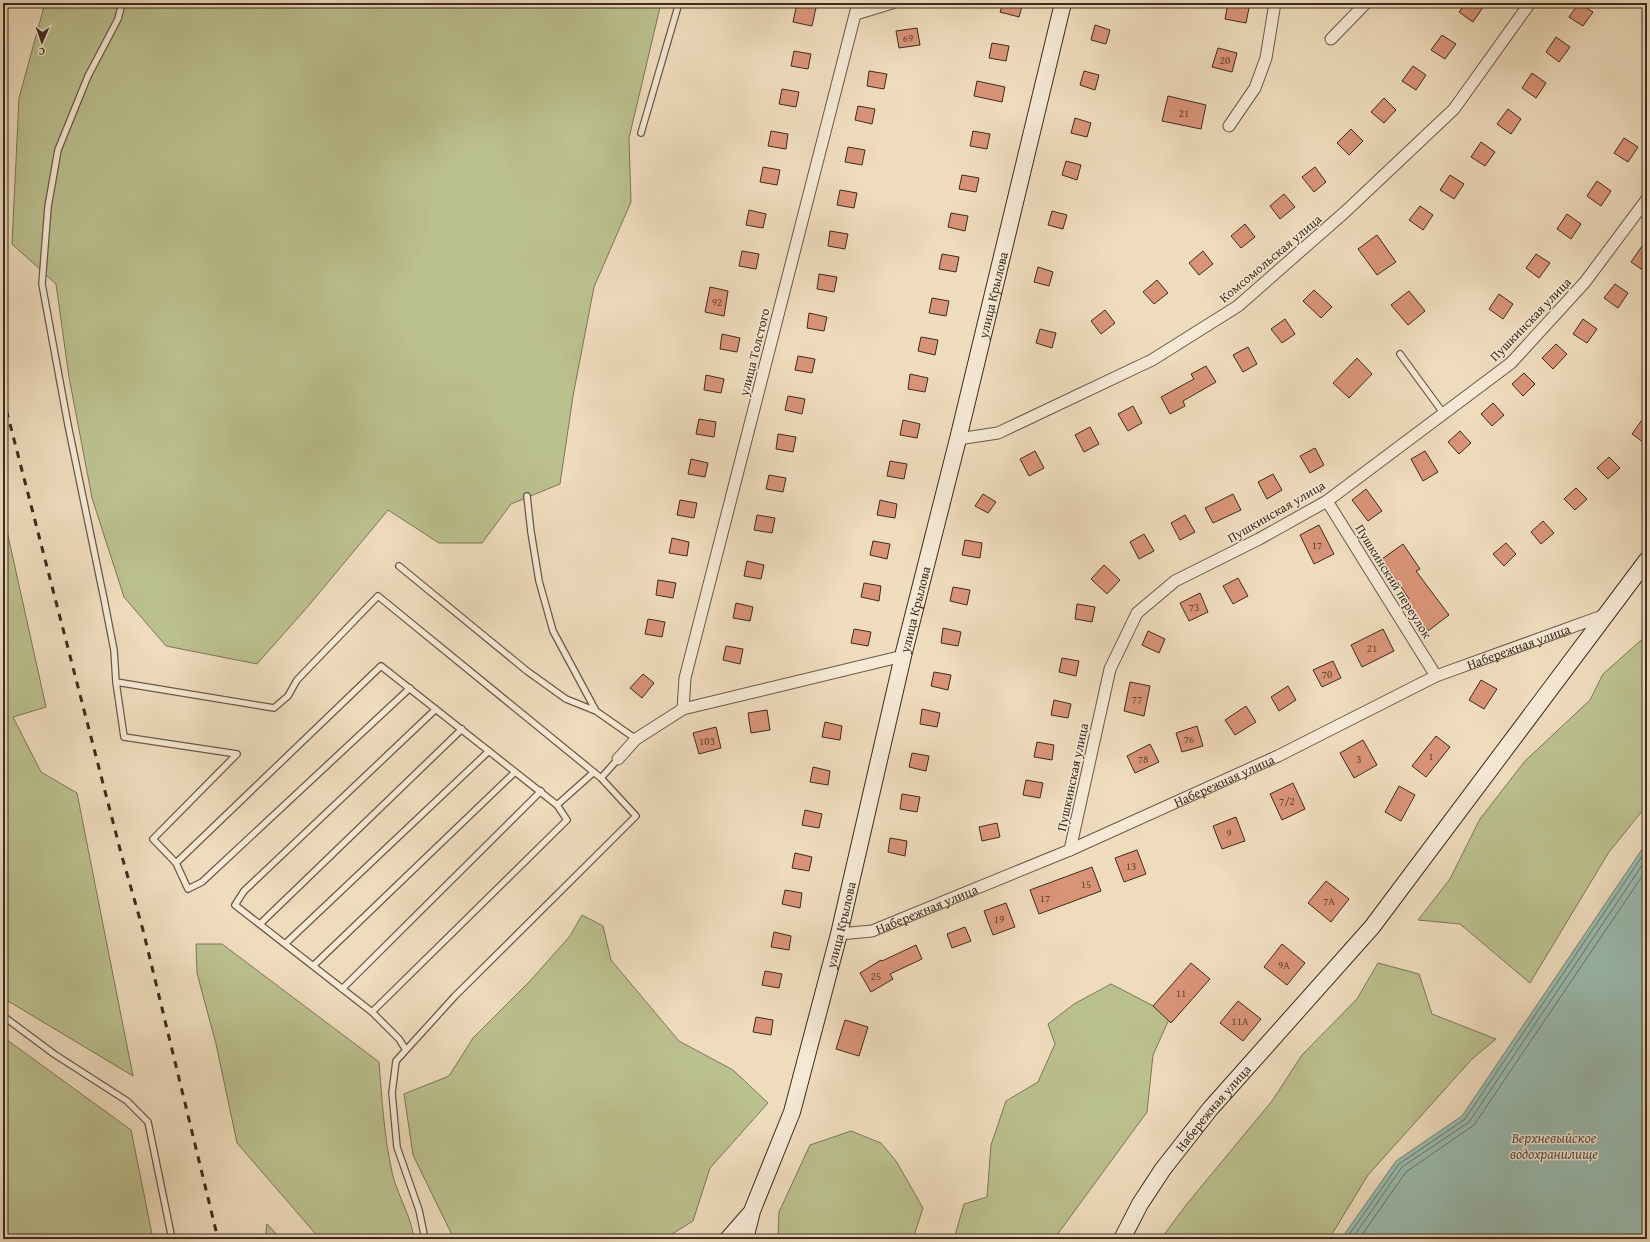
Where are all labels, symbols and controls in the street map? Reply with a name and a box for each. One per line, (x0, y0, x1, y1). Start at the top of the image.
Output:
north arrow (22, 22, 62, 62)
house number: 69 (903, 30, 913, 46)
text: С (38, 44, 45, 60)
house number: 20 (1220, 52, 1230, 68)
house number: 21 (1179, 105, 1189, 121)
street label: Комсомольская улица (1215, 209, 1326, 307)
street label: улица Крылова (973, 249, 1013, 341)
street label: Пушкинская улица (1485, 273, 1576, 366)
house number: 92 (712, 294, 722, 310)
street label: улица Толстого (734, 306, 775, 399)
street label: Пушкинская улица (1224, 475, 1329, 547)
street label: Пушкинский переулок (1351, 520, 1437, 642)
house number: 17 (1312, 537, 1322, 553)
street label: улица Крылова (895, 564, 936, 656)
house number: 73 (1189, 599, 1199, 615)
street label: Набережная улица (1464, 619, 1574, 674)
house number: 21 (1367, 640, 1377, 656)
house number: 70 (1322, 666, 1332, 682)
house number: 77 (1132, 691, 1142, 707)
street label: Пушкинская улица (1052, 720, 1093, 833)
house number: 76 (1184, 731, 1194, 747)
house number: 103 (699, 733, 715, 749)
house number: 1 (1428, 748, 1434, 764)
street label: Набережная улица (1171, 750, 1278, 812)
house number: 78 (1138, 751, 1148, 767)
house number: 3 (1356, 751, 1362, 767)
house number: 7/2 (1279, 793, 1295, 809)
house number: 9 (1226, 825, 1232, 841)
house number: 13 (1126, 858, 1136, 874)
house number: 15 (1081, 876, 1091, 892)
street label: улица Крылова (821, 879, 861, 971)
street label: Набережная улица (873, 880, 981, 939)
house number: 17 (1040, 890, 1050, 906)
house number: 7А (1323, 893, 1335, 909)
house number: 19 (994, 911, 1004, 927)
house number: 9А (1278, 957, 1290, 973)
house number: 25 (871, 968, 881, 984)
house number: 11 (1176, 985, 1186, 1001)
house number: 11А (1231, 1013, 1249, 1029)
street label: Набережная улица (1171, 1060, 1256, 1156)
water label: Верхневыйское водохранилище (1510, 1128, 1598, 1164)

